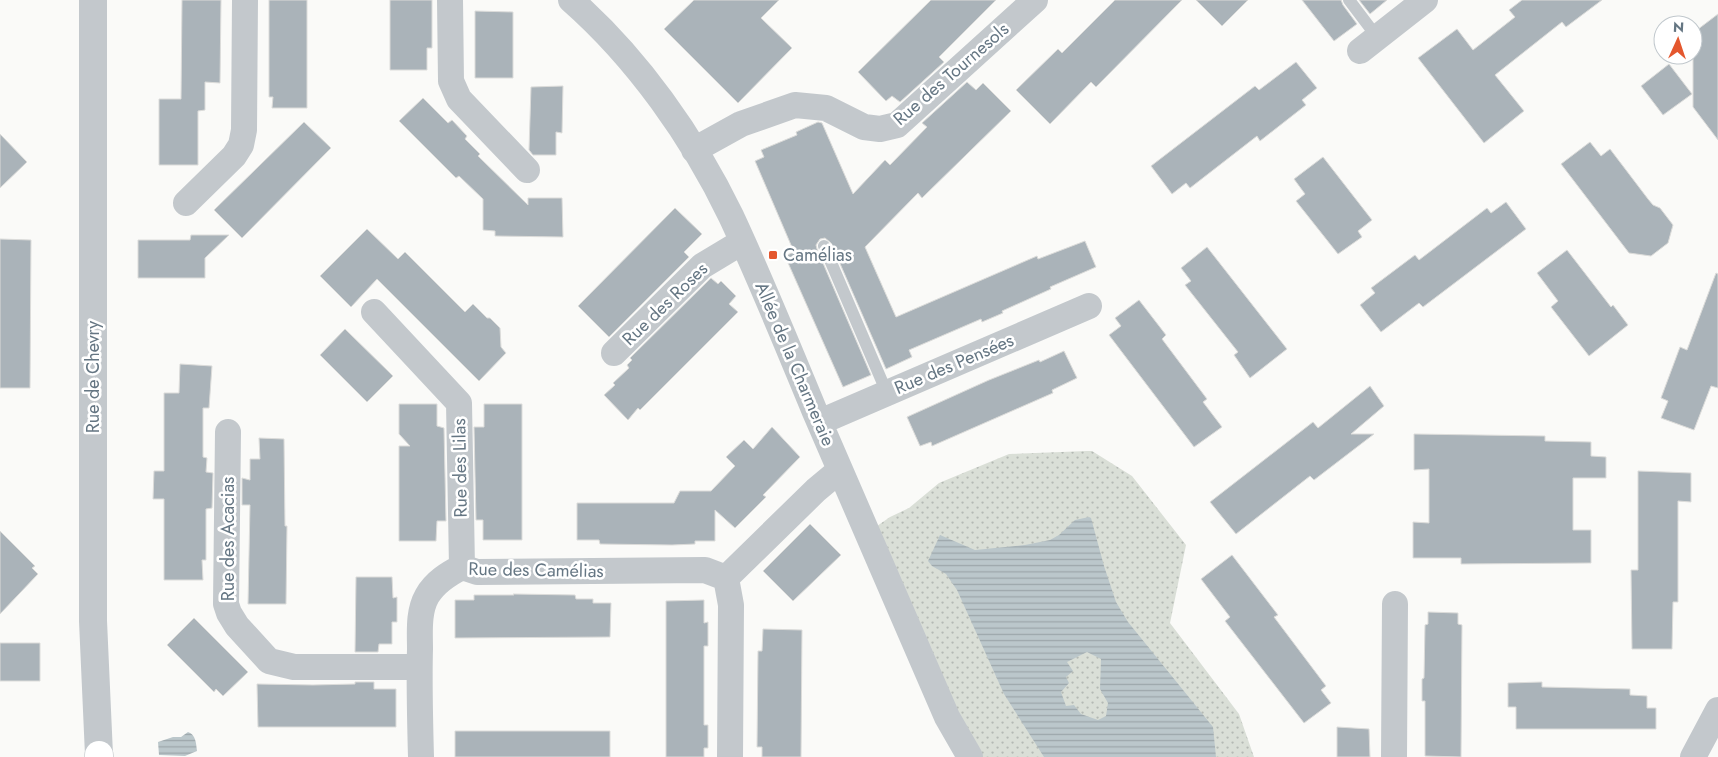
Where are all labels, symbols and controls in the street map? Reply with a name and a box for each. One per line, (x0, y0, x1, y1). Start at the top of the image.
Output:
north arrow (1653, 15, 1703, 65)
street label: Rue des Tournesols (888, 16, 1014, 132)
text: N (1673, 17, 1685, 37)
place label: Camélias (783, 242, 852, 268)
marker: Camélias (767, 249, 779, 261)
street label: Rue des Roses (616, 256, 714, 352)
street label: Allée de la Charmeraie (749, 278, 841, 450)
street label: Rue de Chevry (80, 321, 106, 433)
street label: Rue des Pensées (890, 327, 1018, 401)
street label: Rue des Lilas (446, 418, 474, 518)
street label: Rue des Acacias (215, 477, 241, 601)
street label: Rue des Camélias (468, 556, 604, 584)

